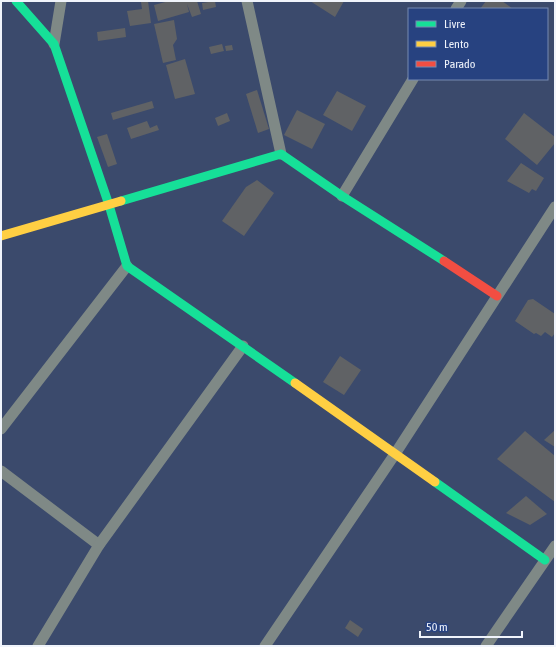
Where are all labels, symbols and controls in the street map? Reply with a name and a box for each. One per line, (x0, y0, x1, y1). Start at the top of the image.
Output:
legend (408, 8, 548, 80)
text: Livre (444, 17, 465, 31)
text: Lento (444, 37, 469, 51)
text: Parado (444, 57, 476, 71)
scale bar (420, 613, 522, 639)
text: 50 m (426, 620, 448, 634)

